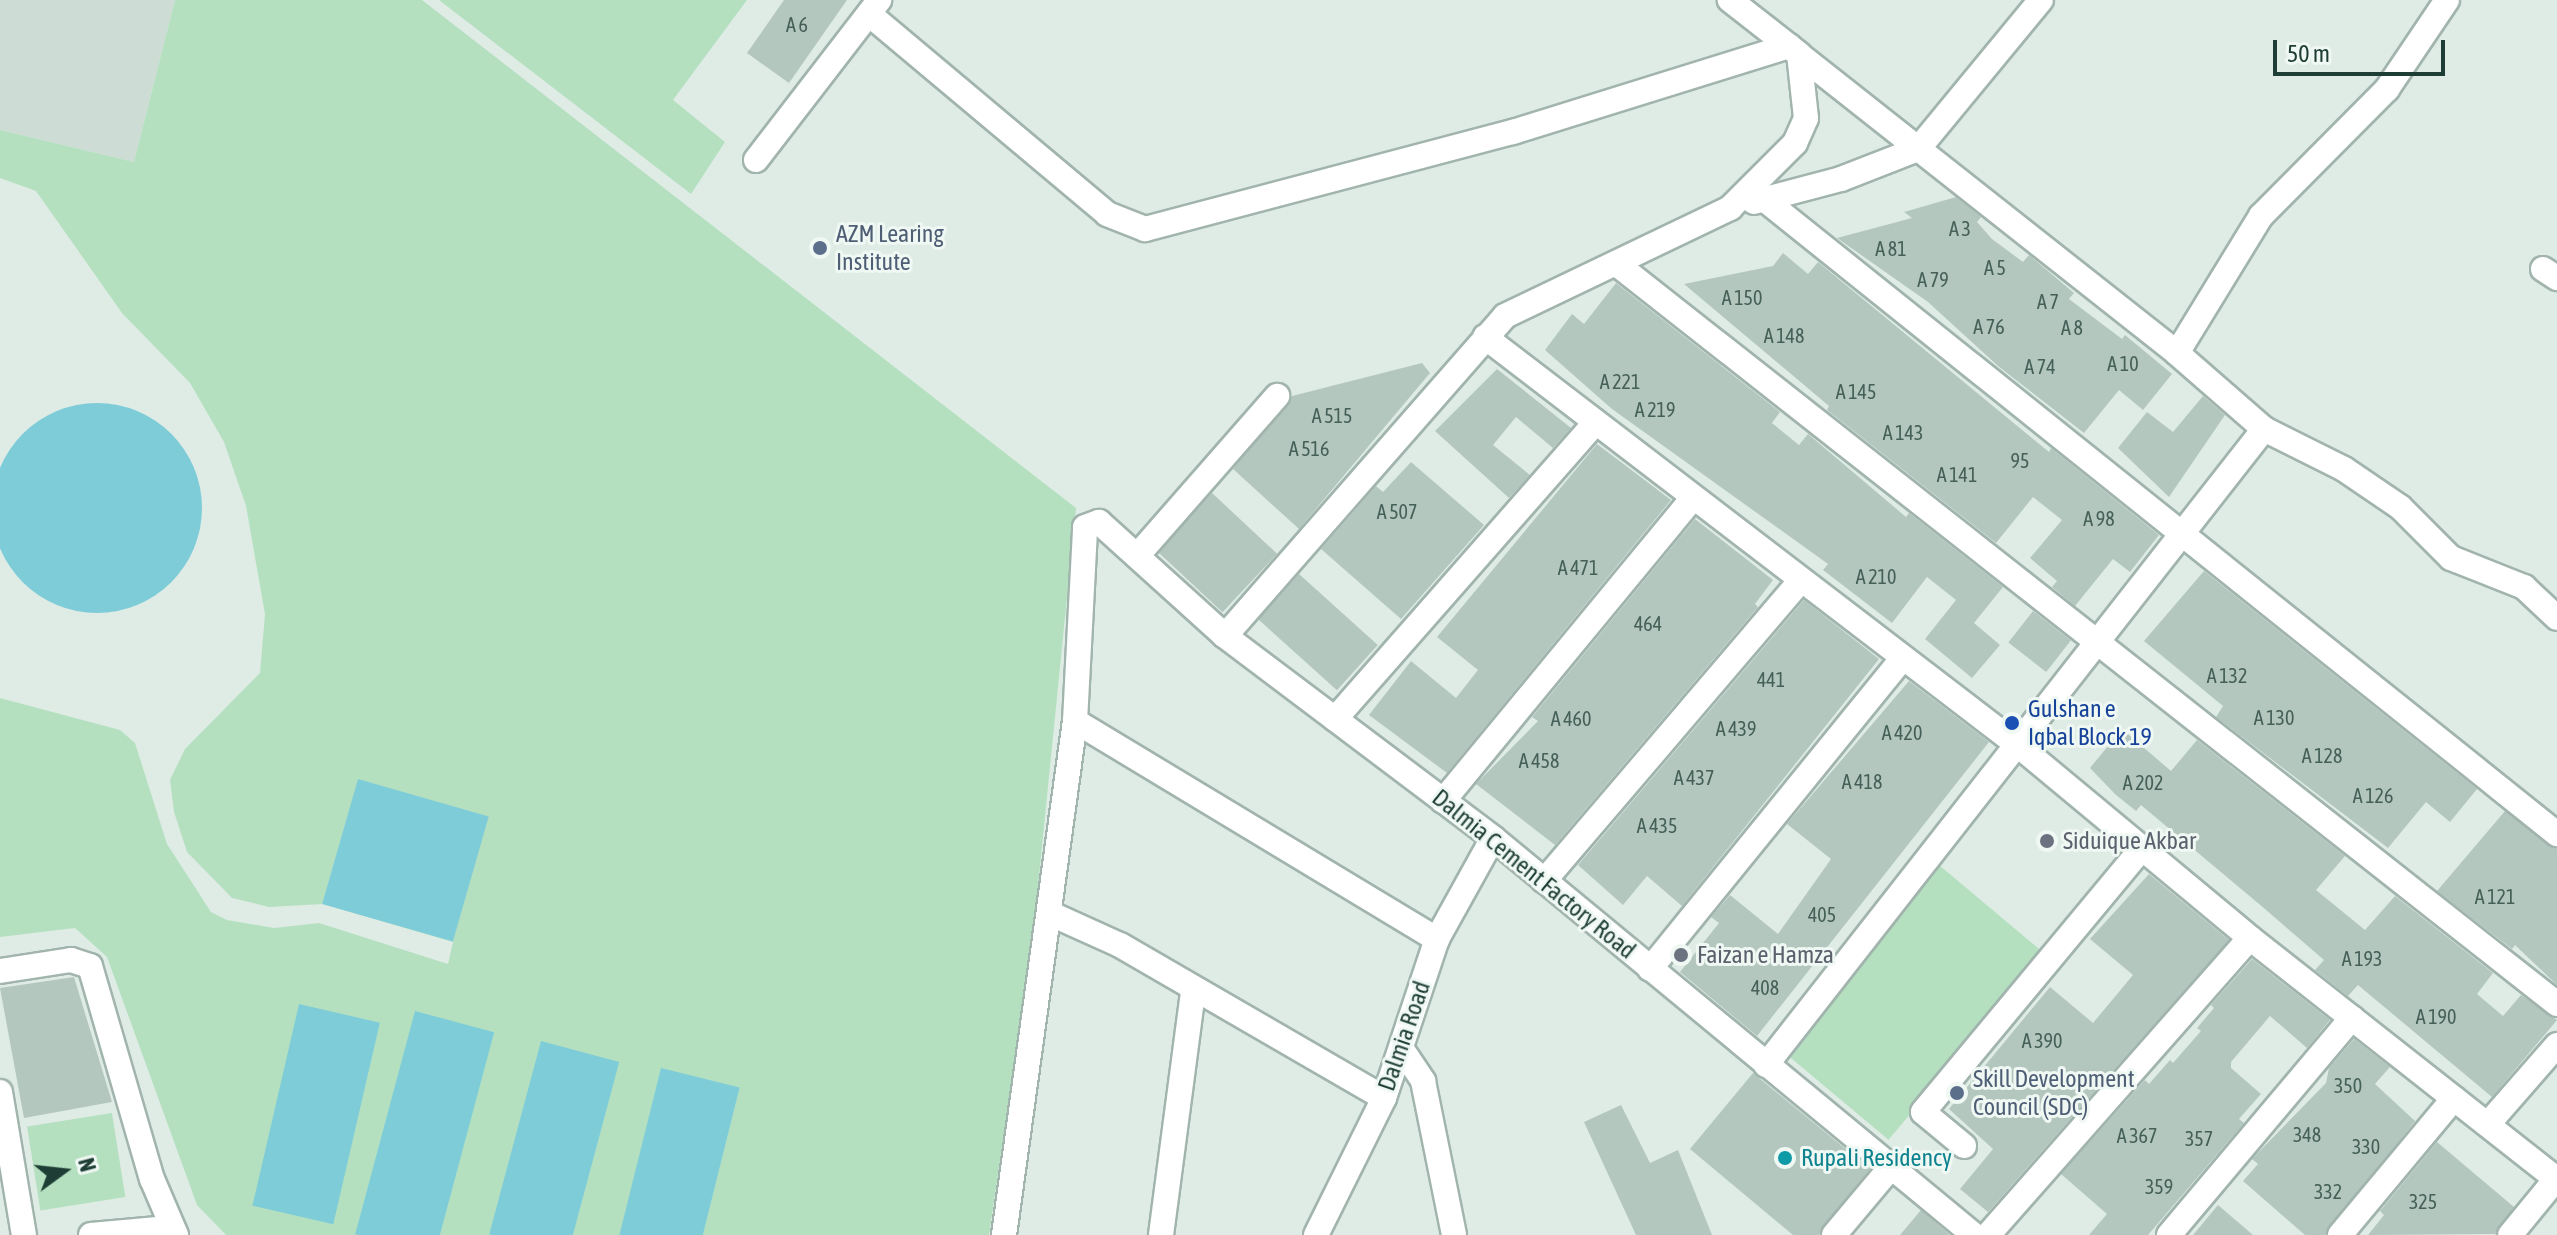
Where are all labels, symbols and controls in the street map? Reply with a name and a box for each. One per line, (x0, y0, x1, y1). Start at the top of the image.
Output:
house number: A 6 (786, 12, 808, 36)
scale bar (2277, 24, 2449, 74)
text: 50 m (2287, 40, 2330, 67)
house number: A 3 (1949, 216, 1971, 240)
place label: AZM Learing Institute (836, 220, 944, 276)
house number: A 81 (1875, 236, 1907, 260)
marker: AZM Learing Institute (811, 239, 829, 257)
house number: A 5 (1984, 255, 2006, 279)
house number: A 79 (1917, 267, 1949, 291)
house number: A 150 (1722, 285, 1762, 309)
house number: A 7 (2037, 289, 2059, 313)
house number: A 76 (1973, 314, 2005, 338)
house number: A 8 (2061, 315, 2083, 339)
house number: A 148 (1764, 323, 1804, 347)
house number: A 10 (2107, 351, 2139, 375)
house number: A 74 (2024, 354, 2056, 378)
house number: A 221 (1600, 369, 1640, 393)
house number: A 145 (1836, 379, 1876, 403)
house number: A 219 (1635, 397, 1675, 421)
house number: A 515 (1312, 403, 1352, 427)
house number: A 143 (1883, 420, 1923, 444)
house number: A 516 (1289, 436, 1329, 460)
house number: 95 (2011, 448, 2029, 472)
house number: A 141 (1937, 462, 1977, 486)
house number: A 507 (1377, 499, 1417, 523)
house number: A 98 (2083, 506, 2115, 530)
house number: A 471 (1558, 555, 1598, 579)
house number: A 210 (1856, 564, 1896, 588)
house number: 464 (1634, 611, 1662, 635)
house number: A 132 (2207, 663, 2247, 687)
house number: 441 (1757, 667, 1785, 691)
place label: Gulshan e Iqbal Block 19 (2028, 695, 2152, 751)
house number: A 130 (2254, 705, 2294, 729)
house number: A 460 (1551, 706, 1591, 730)
marker: Gulshan e Iqbal Block 19 (2003, 714, 2021, 732)
house number: A 439 (1716, 716, 1756, 740)
house number: A 420 (1882, 720, 1922, 744)
house number: A 128 (2302, 743, 2342, 767)
house number: A 458 (1519, 748, 1559, 772)
house number: A 437 (1674, 765, 1714, 789)
house number: A 418 (1842, 769, 1882, 793)
house number: A 202 (2123, 770, 2163, 794)
street label: Dalmia Cement Factory Road (1427, 783, 1641, 965)
house number: A 126 (2353, 783, 2393, 807)
house number: A 435 (1637, 813, 1677, 837)
place label: Siduique Akbar (2063, 827, 2196, 855)
marker: Siduique Akbar (2038, 832, 2056, 850)
house number: A 121 (2475, 884, 2515, 908)
house number: 405 (1808, 902, 1836, 926)
place label: Faizan e Hamza (1697, 941, 1834, 969)
marker: Faizan e Hamza (1672, 946, 1690, 964)
house number: A 193 (2342, 946, 2382, 970)
house number: 408 (1751, 975, 1779, 999)
street label: Dalmia Road (1372, 977, 1436, 1095)
house number: A 190 (2416, 1004, 2456, 1028)
house number: A 390 (2022, 1028, 2062, 1052)
place label: Skill Development Council (SDC) (1973, 1065, 2135, 1121)
house number: 350 (2334, 1073, 2362, 1097)
marker: Skill Development Council (SDC) (1948, 1084, 1966, 1102)
house number: 348 (2293, 1122, 2321, 1146)
house number: A 367 (2117, 1123, 2157, 1147)
house number: 357 (2185, 1126, 2213, 1150)
north arrow (24, 1131, 104, 1211)
house number: 330 (2352, 1134, 2380, 1158)
place label: Rupali Residency (1801, 1144, 1952, 1172)
marker: Rupali Residency (1776, 1149, 1794, 1167)
text: N (73, 1155, 101, 1174)
house number: 359 (2145, 1174, 2173, 1198)
house number: 332 (2314, 1179, 2342, 1203)
house number: 325 (2409, 1189, 2437, 1213)

